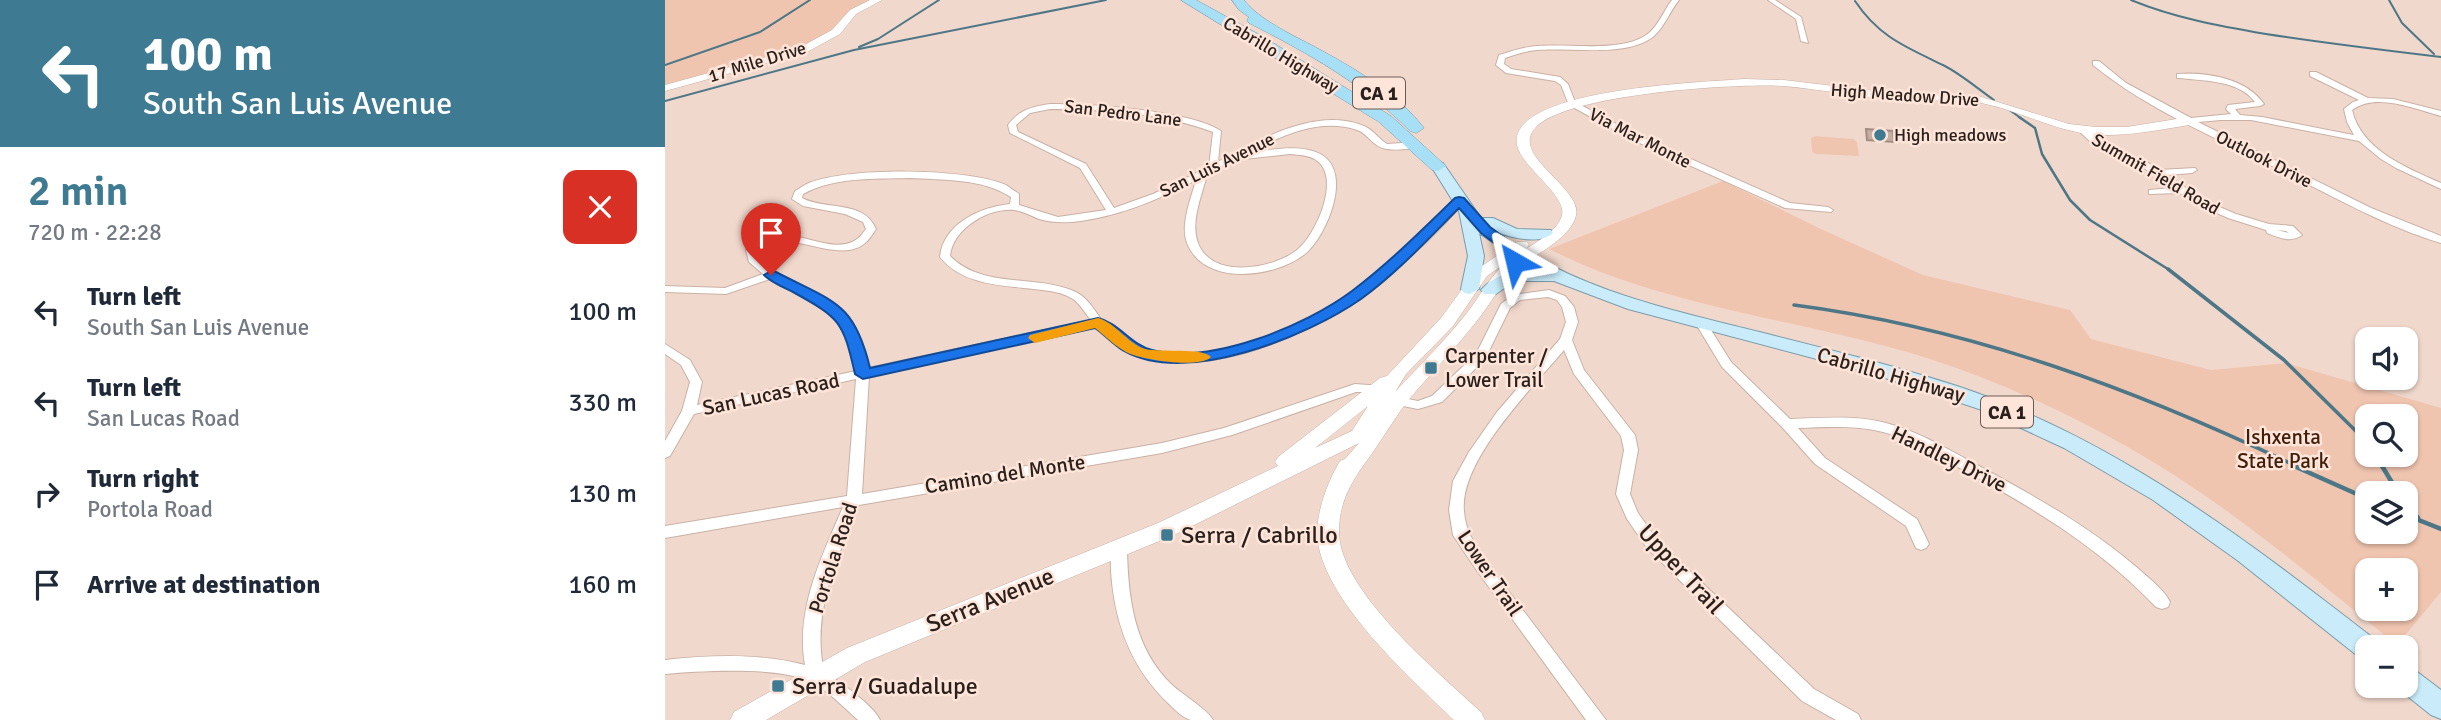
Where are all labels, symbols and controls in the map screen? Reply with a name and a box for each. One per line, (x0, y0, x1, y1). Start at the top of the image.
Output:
street label: Cabrillo Highway (1219, 12, 1343, 98)
text: 100 m (143, 24, 273, 84)
icon: left (28, 28, 119, 119)
street label: 17 Mile Drive (705, 37, 809, 87)
road number: CA 1 (1353, 78, 1405, 108)
street label: High Meadow Drive (1830, 79, 1980, 111)
text: South San Luis Avenue (143, 84, 452, 123)
street label: San Pedro Lane (1063, 95, 1183, 131)
street label: Via Mar Monte (1585, 103, 1695, 173)
place label: High meadows (1894, 124, 2006, 146)
street label: Outlook Drive (2212, 125, 2316, 193)
marker: High meadows (1872, 127, 1888, 143)
street label: San Luis Avenue (1156, 128, 1278, 202)
street label: Summit Field Road (2088, 128, 2224, 220)
text: 2 min (28, 166, 129, 217)
button: close (563, 170, 637, 244)
pin (741, 203, 801, 275)
icon: arrive (752, 214, 790, 252)
text: 720 m · 22:28 (28, 218, 162, 247)
position arrow (1478, 225, 1552, 299)
text: Turn left (87, 281, 181, 313)
icon: left (28, 293, 66, 331)
text: 100 m (568, 296, 637, 328)
text: South San Luis Avenue (87, 313, 309, 342)
map controls (2355, 327, 2418, 698)
button: sound (2355, 327, 2418, 390)
street label: Cabrillo Highway (1814, 341, 1968, 409)
place label: Carpenter / Lower Trail (1445, 343, 1548, 393)
marker: Carpenter / Lower Trail (1423, 360, 1439, 376)
street label: San Lucas Road (700, 367, 842, 421)
text: Turn left (87, 372, 181, 404)
icon: left (28, 384, 66, 422)
text: 330 m (568, 387, 637, 419)
road number: CA 1 (1981, 396, 2033, 428)
text: San Lucas Road (87, 404, 240, 433)
button: search (2355, 404, 2418, 467)
street label: Handley Drive (1887, 420, 2011, 498)
park label: Ishxenta State Park (2237, 424, 2330, 474)
street label: Camino del Monte (923, 448, 1087, 500)
text: Turn right (87, 463, 199, 495)
icon: right (28, 475, 66, 513)
text: 130 m (568, 478, 637, 510)
button: layers (2355, 481, 2418, 544)
text: Portola Road (87, 495, 213, 524)
street label: Portola Road (803, 499, 863, 617)
street label: Upper Trail (1632, 518, 1730, 620)
place label: Serra / Cabrillo (1181, 520, 1338, 550)
street label: Lower Trail (1452, 525, 1528, 621)
marker: Serra / Cabrillo (1159, 527, 1175, 543)
button: + (2355, 558, 2418, 621)
street label: Serra Avenue (922, 561, 1058, 639)
icon: arrive (28, 566, 66, 604)
text: Arrive at destination (87, 569, 320, 601)
text: 160 m (568, 569, 637, 601)
button: − (2355, 635, 2418, 698)
place label: Serra / Guadalupe (792, 671, 978, 701)
marker: Serra / Guadalupe (770, 678, 786, 694)

